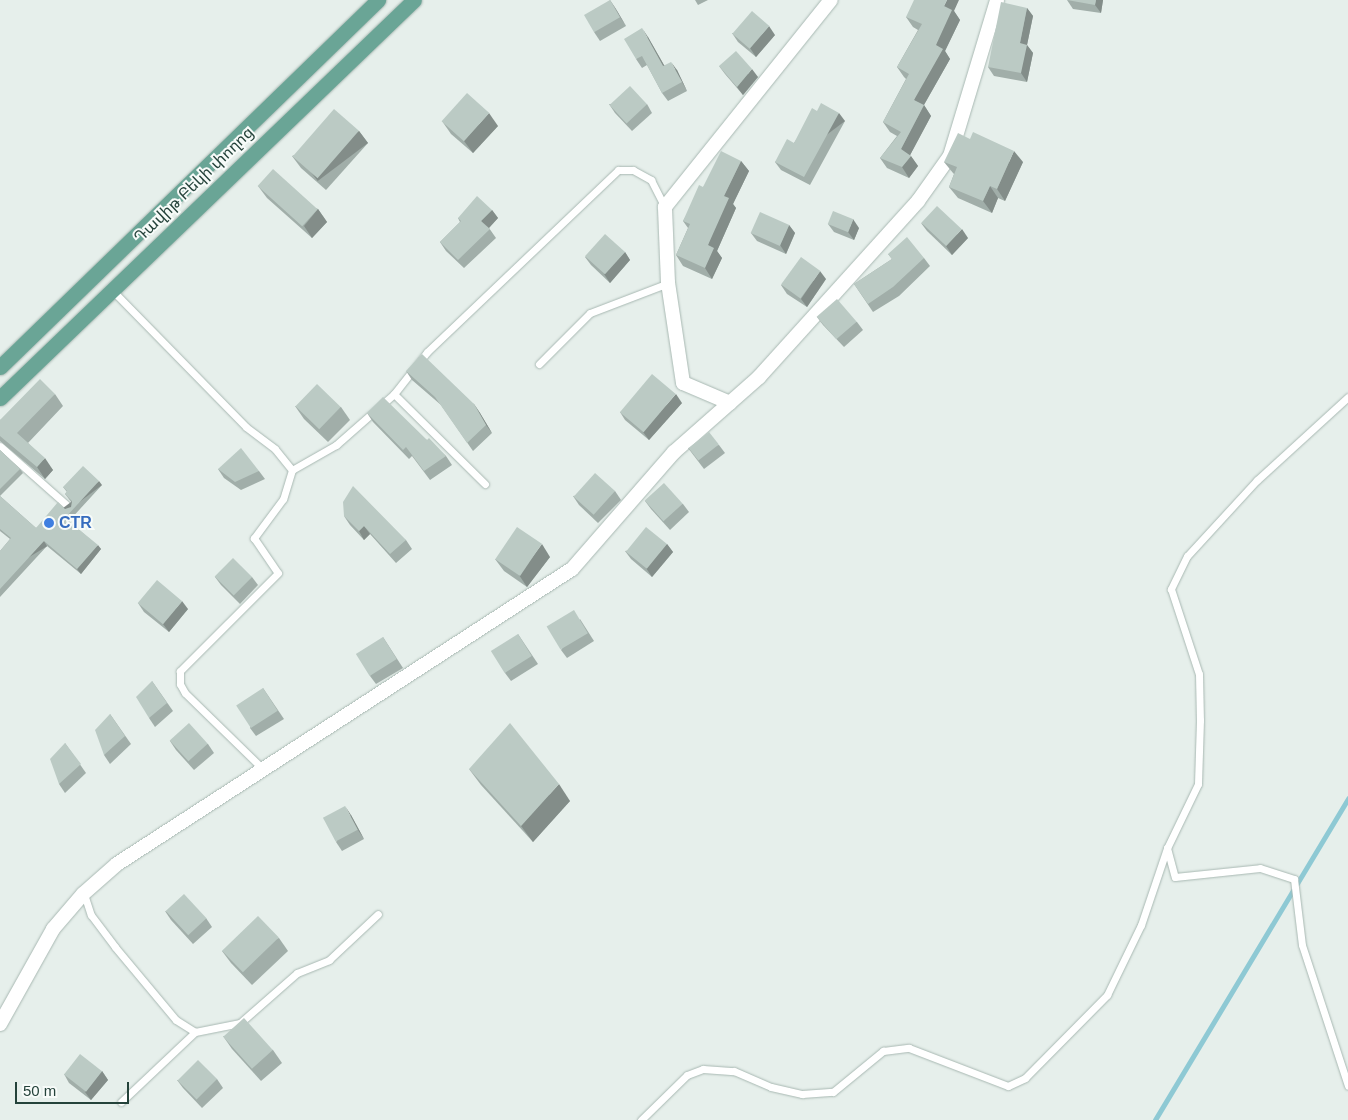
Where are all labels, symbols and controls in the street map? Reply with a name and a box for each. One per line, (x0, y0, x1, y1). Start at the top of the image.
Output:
street label: Դավիթ Բեկի փողոց (130, 123, 258, 247)
place label: CTR (59, 513, 92, 533)
marker: CTR (43, 517, 55, 529)
scale bar (18, 1072, 131, 1104)
text: 50 m (23, 1082, 56, 1099)

